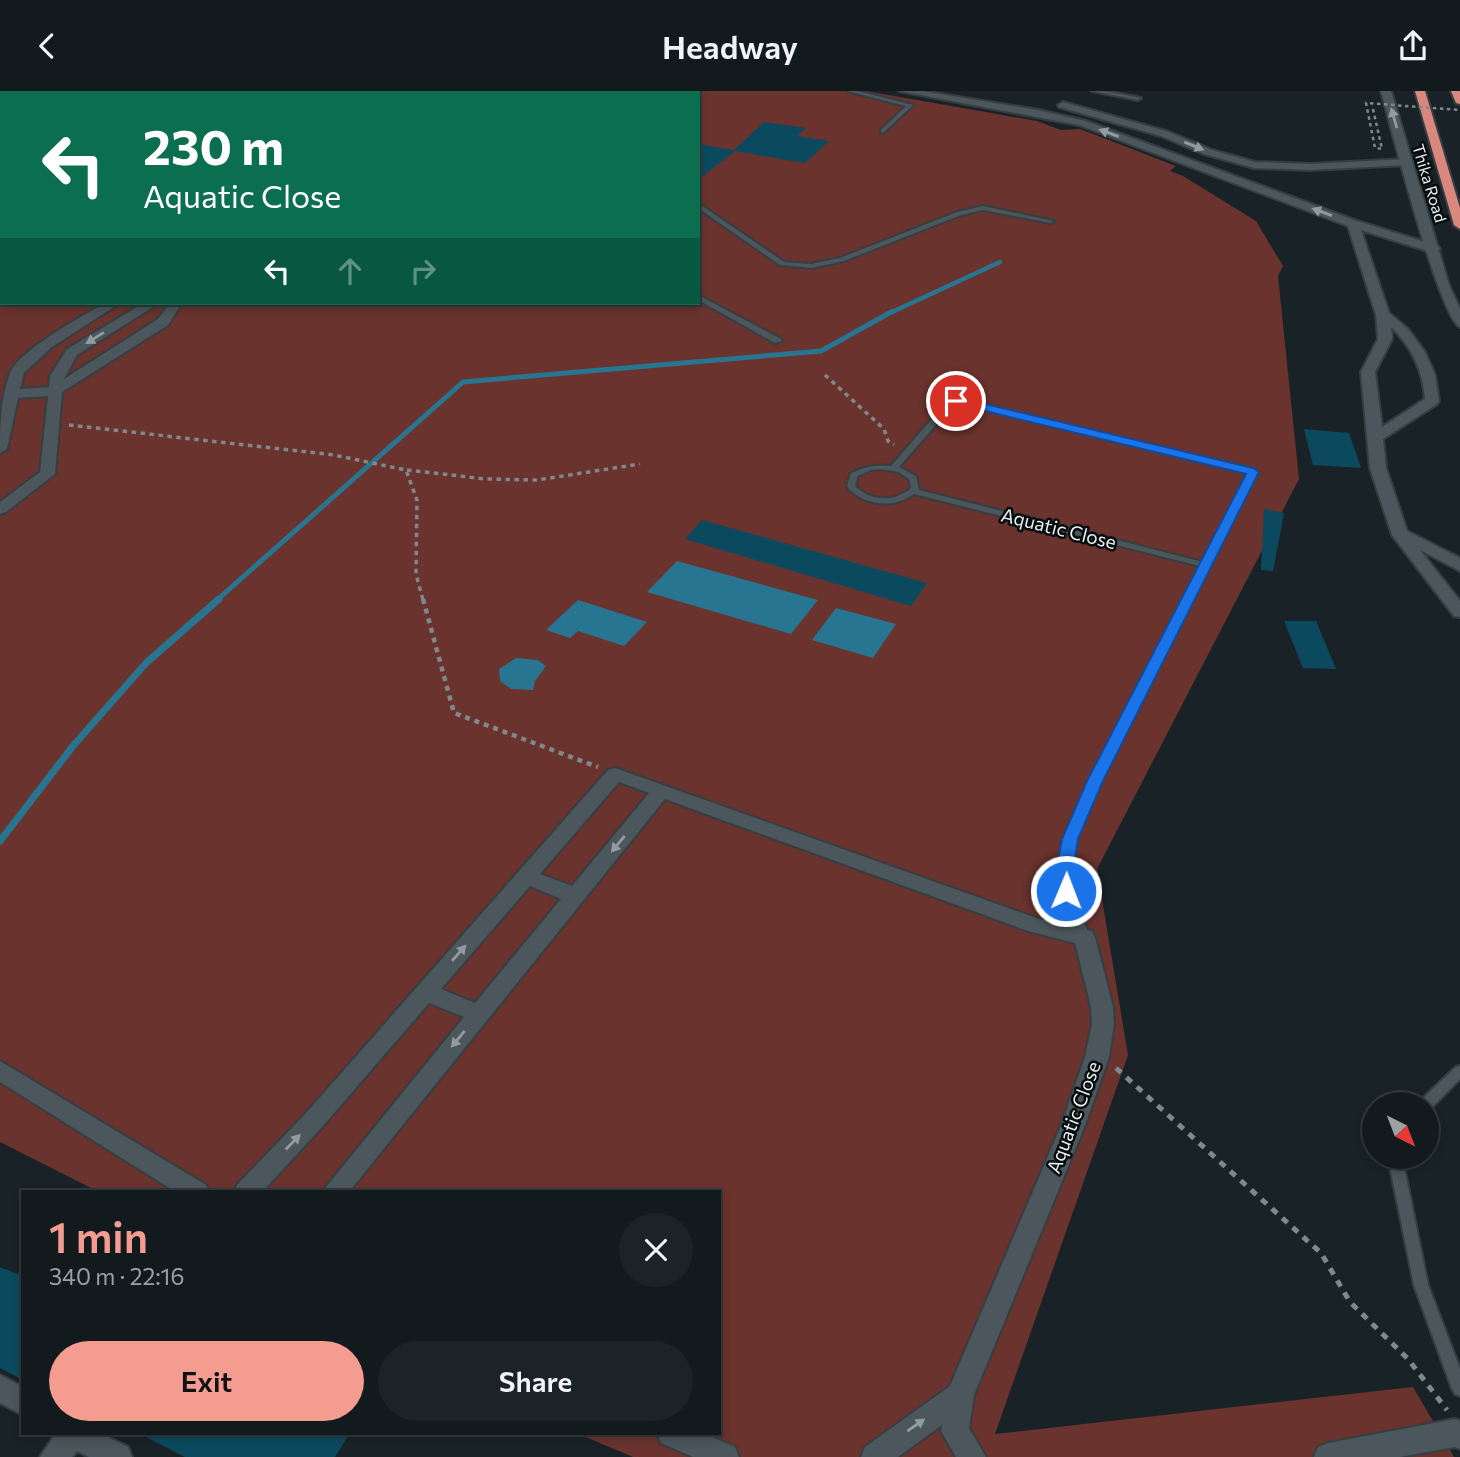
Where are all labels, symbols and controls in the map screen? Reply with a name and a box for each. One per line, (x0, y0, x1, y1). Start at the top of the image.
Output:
text: Headway (662, 26, 798, 66)
icon: back (28, 27, 66, 65)
icon: share (1394, 27, 1432, 65)
one-way arrow (1388, 107, 1399, 129)
text: 230 m (143, 115, 284, 175)
icon: left (28, 119, 119, 210)
one-way arrow (1099, 127, 1120, 138)
one-way arrow (1184, 140, 1204, 152)
street label: Thika Road (1409, 141, 1451, 225)
text: Aquatic Close (143, 175, 341, 215)
one-way arrow (1312, 207, 1333, 218)
icon: left (258, 252, 296, 290)
icon: ahead (331, 252, 369, 290)
icon: right (404, 252, 442, 290)
one-way arrow (85, 332, 104, 345)
pin (926, 371, 986, 431)
icon: arrive (937, 382, 975, 420)
street label: Aquatic Close (999, 503, 1119, 553)
one-way arrow (611, 835, 626, 852)
position arrow (1029, 854, 1103, 928)
one-way arrow (451, 944, 467, 962)
one-way arrow (451, 1030, 466, 1048)
street label: Aquatic Close (1041, 1058, 1105, 1176)
north arrow (1362, 1092, 1438, 1169)
map controls (1362, 1092, 1439, 1169)
one-way arrow (285, 1134, 302, 1151)
text: 1 min (49, 1210, 148, 1262)
button: close (619, 1213, 693, 1287)
text: 340 m · 22:16 (49, 1262, 184, 1290)
button: Exit (49, 1341, 364, 1421)
button: Share (378, 1341, 693, 1421)
one-way arrow (907, 1419, 926, 1432)

